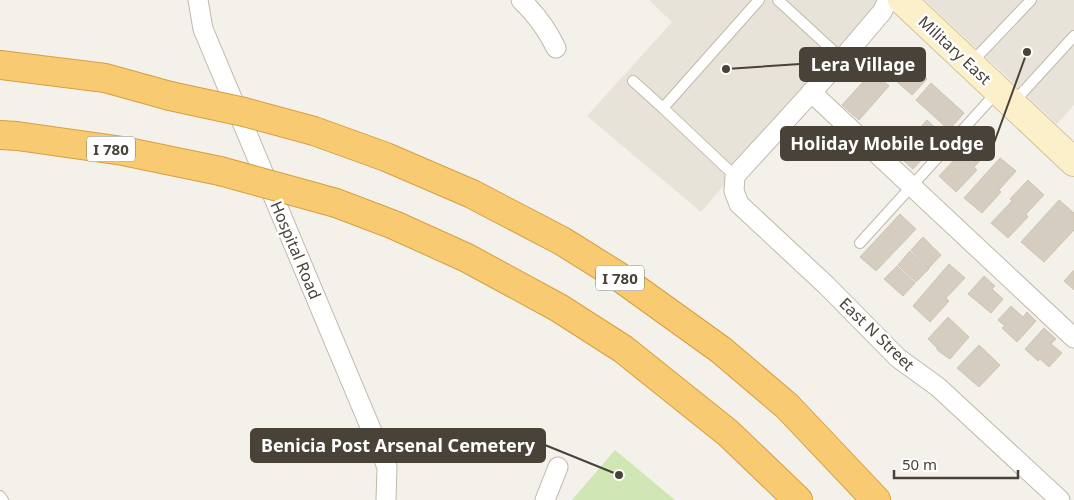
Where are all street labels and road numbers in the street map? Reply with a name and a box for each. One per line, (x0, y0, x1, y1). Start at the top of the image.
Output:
street label: Military East (914, 11, 996, 90)
road number: I 780 (87, 136, 135, 162)
street label: Hospital Road (265, 198, 327, 302)
road number: I 780 (596, 266, 644, 290)
street label: East N Street (835, 293, 919, 376)

